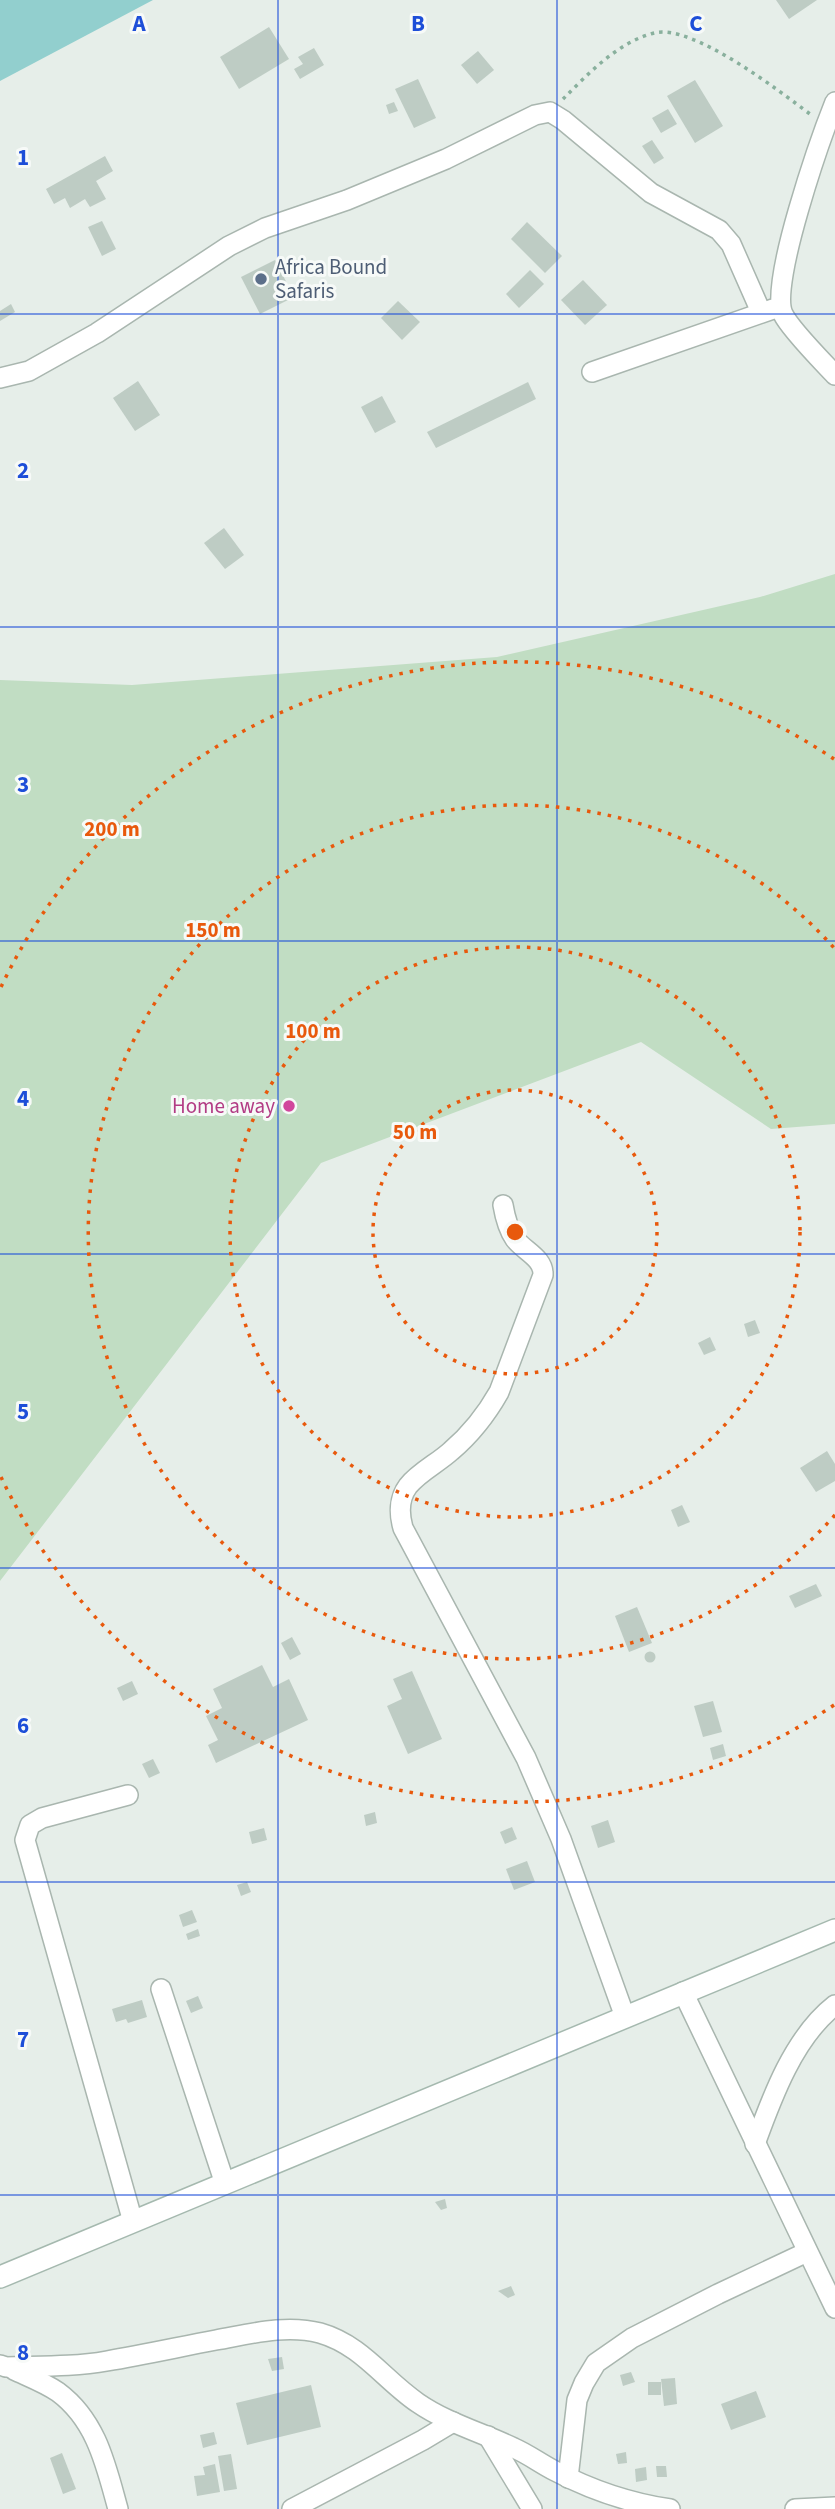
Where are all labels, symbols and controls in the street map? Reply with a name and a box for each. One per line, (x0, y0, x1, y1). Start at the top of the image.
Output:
text: A (131, 7, 146, 40)
text: B (411, 7, 425, 40)
text: C (689, 7, 703, 40)
text: 1 (17, 141, 29, 174)
place label: Africa Bound Safaris (275, 252, 387, 306)
marker: Africa Bound Safaris (253, 271, 269, 287)
text: 2 (17, 454, 29, 487)
text: 3 (17, 768, 29, 801)
text: 200 m (84, 814, 140, 844)
text: 150 m (185, 915, 241, 945)
text: 100 m (285, 1016, 341, 1046)
text: 4 (17, 1082, 29, 1115)
place label: Home away (172, 1091, 275, 1121)
marker: Home away (281, 1098, 297, 1114)
text: 50 m (393, 1117, 437, 1147)
centre of rings (503, 1220, 527, 1244)
text: 5 (17, 1395, 29, 1428)
text: 6 (17, 1709, 29, 1742)
text: 7 (17, 2023, 29, 2056)
text: 8 (17, 2336, 29, 2369)

